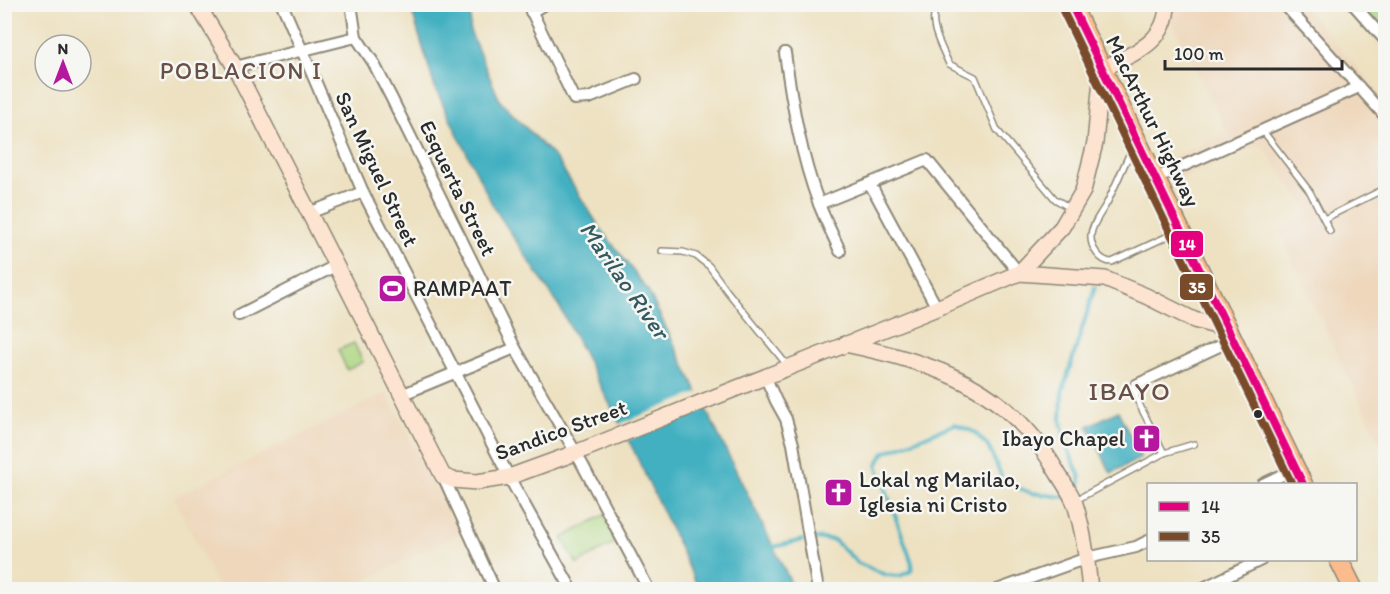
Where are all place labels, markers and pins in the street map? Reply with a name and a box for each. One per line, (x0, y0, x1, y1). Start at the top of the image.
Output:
sports icon: RAMPAAT (376, 272, 408, 304)
place label: RAMPAAT (413, 275, 512, 302)
unlabelled marker (1252, 408, 1264, 420)
church icon: Ibayo Chapel (1130, 422, 1162, 454)
place label: Ibayo Chapel (1002, 425, 1125, 452)
place label: Lokal ng Marilao, Iglesia ni Cristo (859, 466, 1020, 518)
church icon: Lokal ng Marilao, Iglesia ni Cristo (822, 476, 854, 508)

